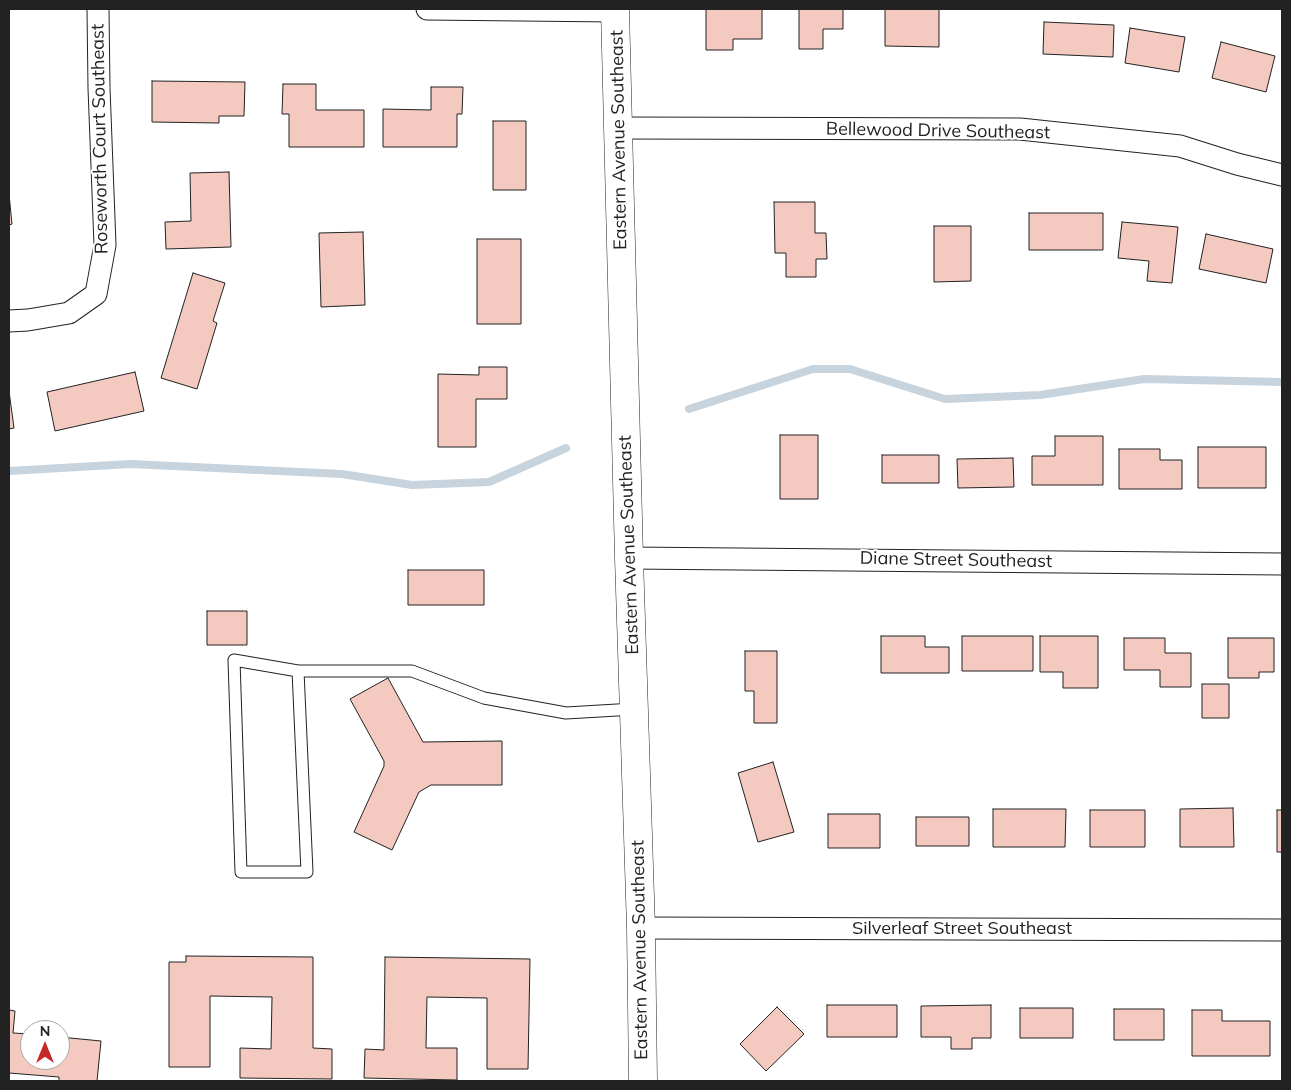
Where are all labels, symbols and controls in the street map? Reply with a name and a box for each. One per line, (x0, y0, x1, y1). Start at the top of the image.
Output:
street label: Roseworth Court Southeast (87, 24, 113, 254)
street label: Eastern Avenue Southeast (606, 30, 632, 250)
street label: Bellewood Drive Southeast (826, 118, 1050, 144)
street label: Eastern Avenue Southeast (614, 435, 644, 655)
street label: Diane Street Southeast (860, 548, 1052, 572)
street label: Eastern Avenue Southeast (627, 840, 653, 1060)
street label: Silverleaf Street Southeast (852, 918, 1072, 940)
north arrow (20, 1020, 70, 1070)
text: N (40, 1022, 50, 1040)

